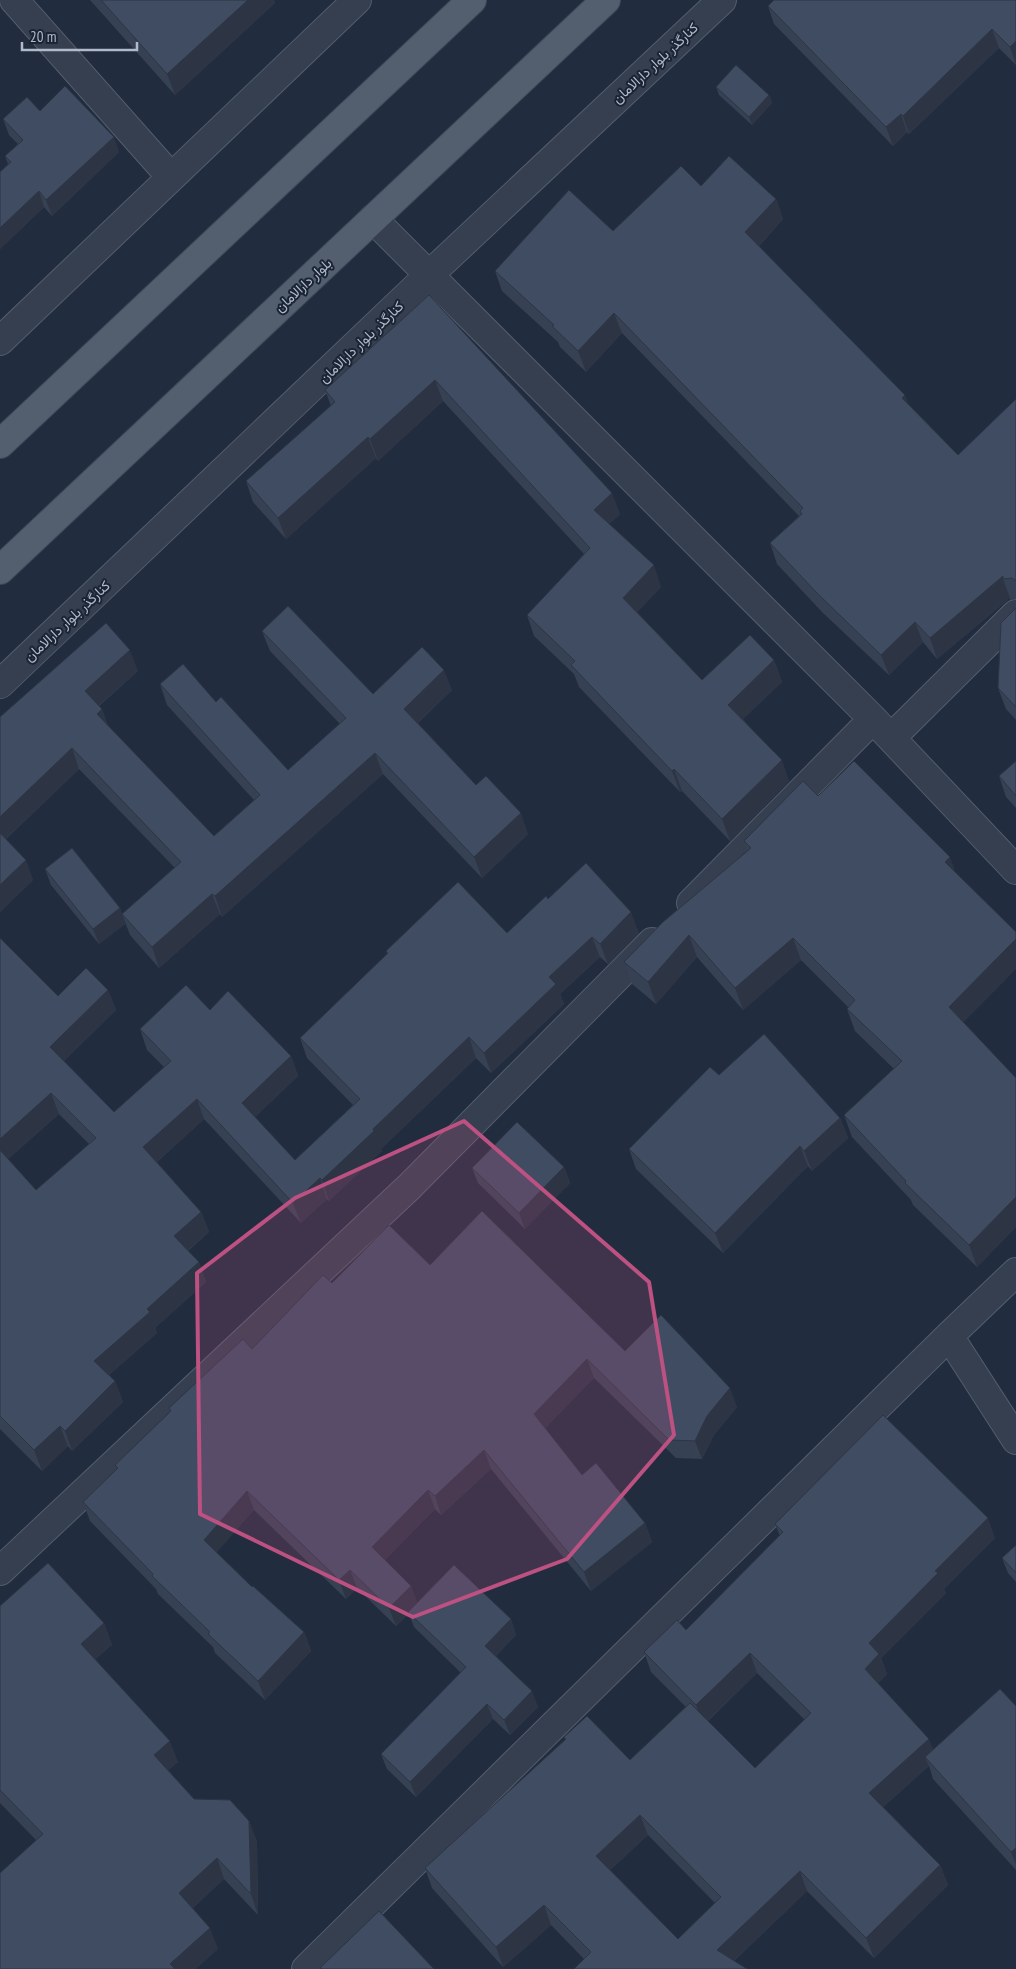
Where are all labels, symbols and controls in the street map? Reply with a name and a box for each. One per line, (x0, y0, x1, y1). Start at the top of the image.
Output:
street label: کنارگذر بلوار دارالامان (608, 19, 702, 107)
scale bar (22, 20, 138, 52)
text: 20 m (30, 27, 56, 46)
street label: بلوار دارالامان (271, 254, 335, 316)
street label: کنارگذر بلوار دارالامان (315, 297, 407, 387)
street label: کنارگذر بلوار دارالامان (20, 577, 114, 665)

